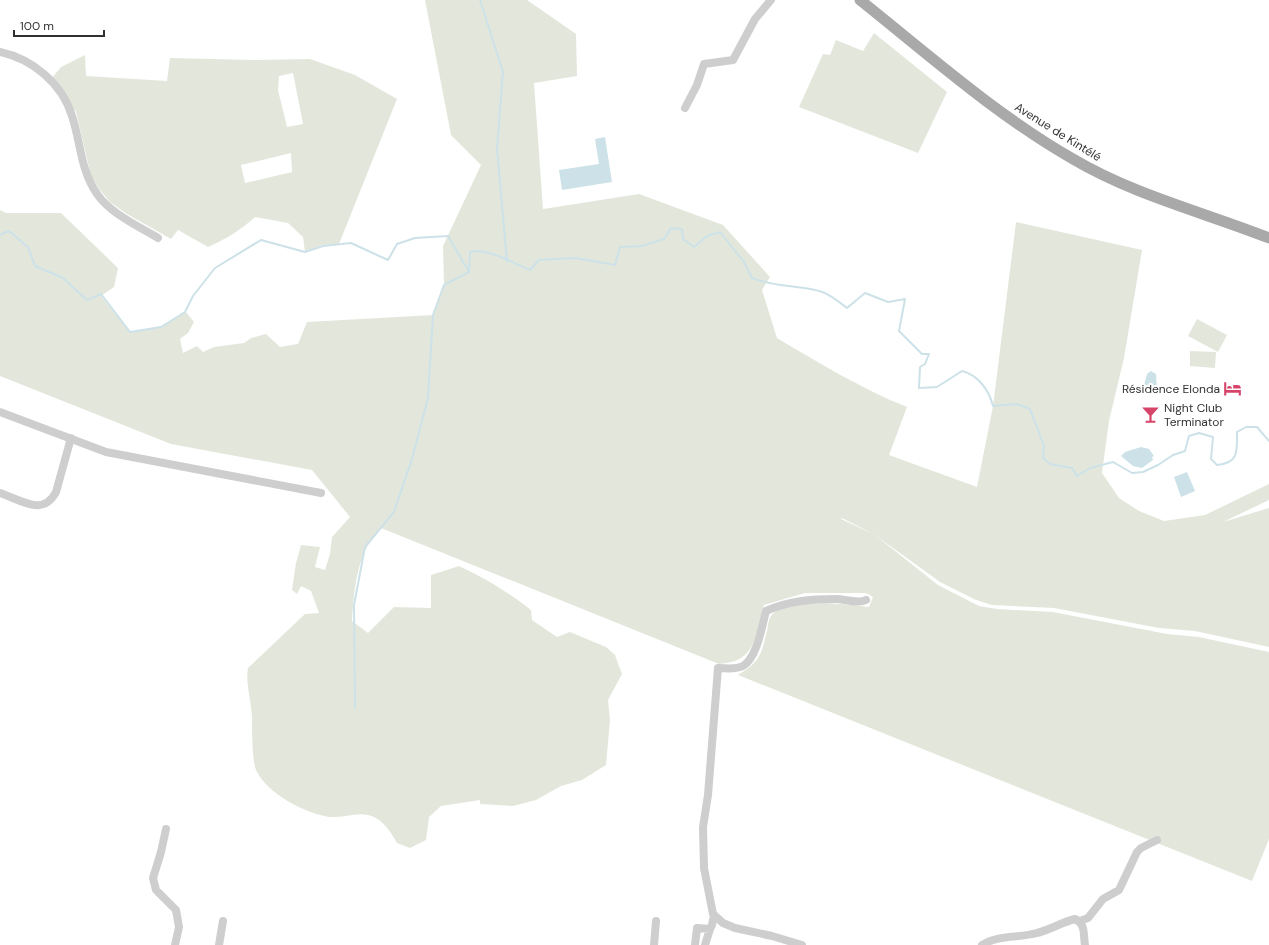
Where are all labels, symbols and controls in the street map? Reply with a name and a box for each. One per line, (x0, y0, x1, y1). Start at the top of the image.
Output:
scale bar (14, 12, 104, 38)
text: 100 m (20, 18, 54, 34)
street label: Avenue de Kintélé (1012, 99, 1104, 165)
hotel icon: Résidence Elonda (1223, 379, 1243, 399)
place label: Résidence Elonda (1122, 381, 1220, 397)
place label: Night Club Terminator (1164, 400, 1224, 430)
bar icon: Night Club Terminator (1141, 405, 1161, 425)

